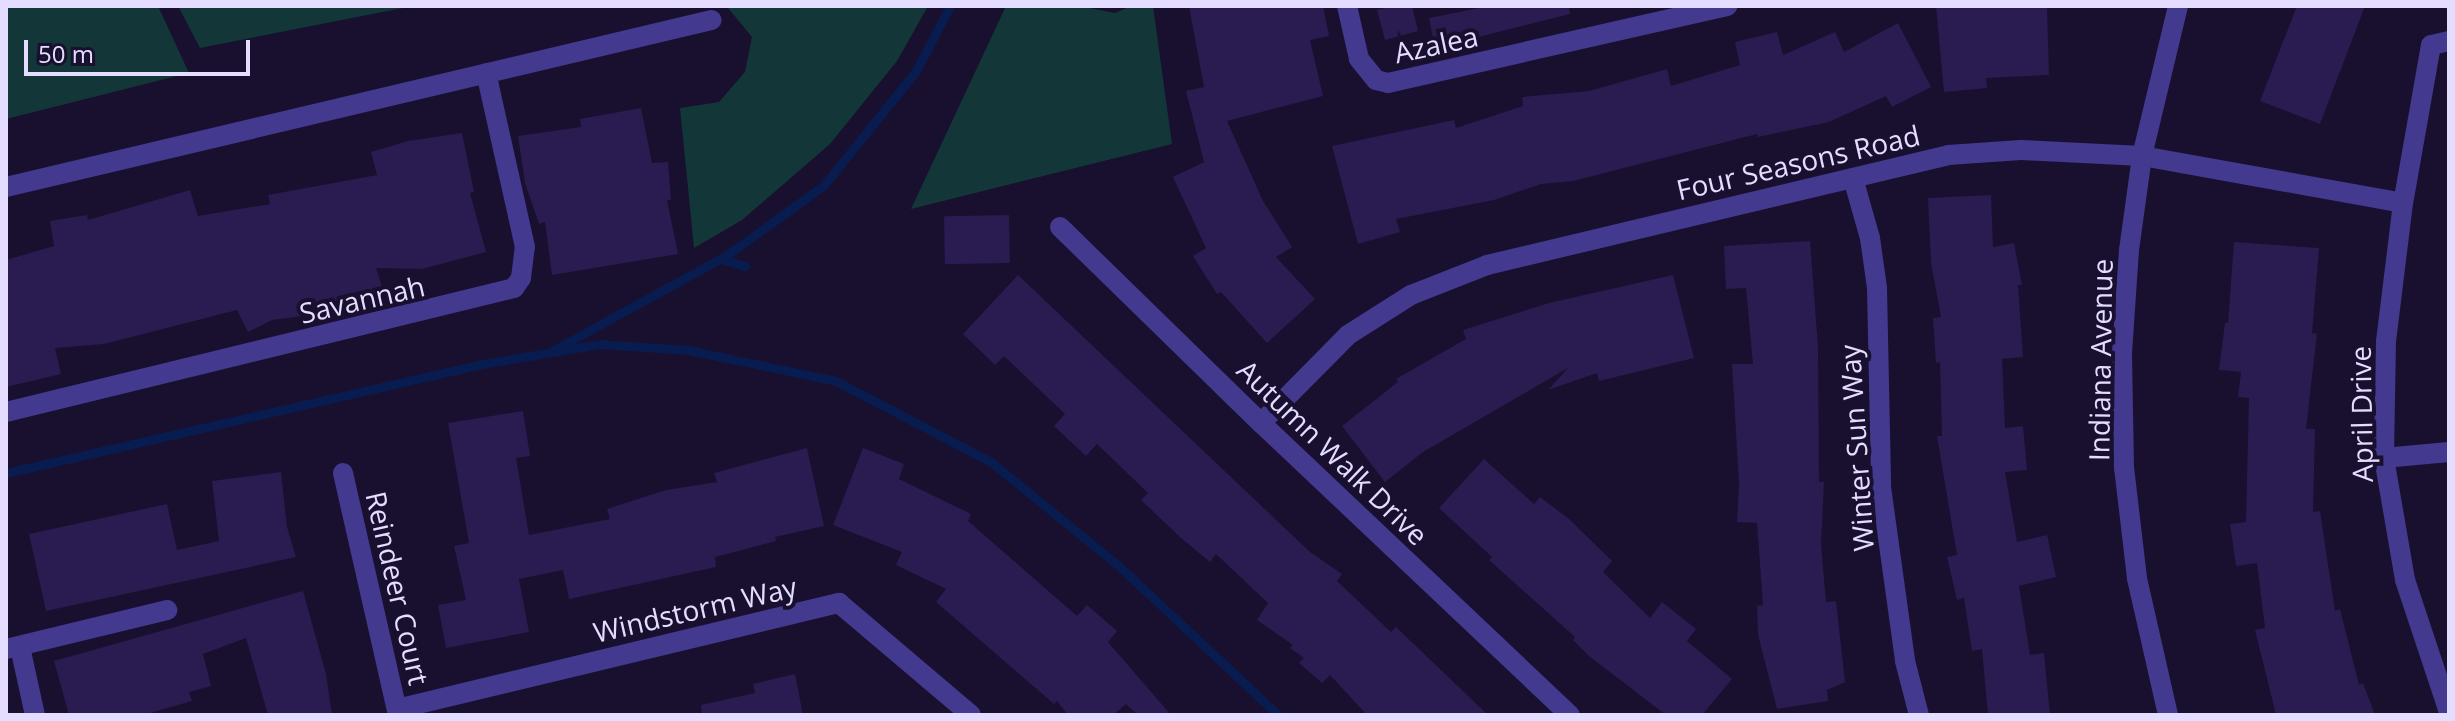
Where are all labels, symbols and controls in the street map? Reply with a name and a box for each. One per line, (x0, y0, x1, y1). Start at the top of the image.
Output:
street label: Azalea (1391, 19, 1481, 69)
scale bar (28, 24, 254, 74)
text: 50 m (38, 37, 94, 70)
street label: Four Seasons Road (1673, 118, 1923, 206)
street label: Indiana Avenue (2081, 259, 2119, 461)
street label: Savannah (296, 268, 428, 330)
street label: Winter Sun Way (1832, 344, 1880, 552)
street label: April Drive (2343, 346, 2379, 482)
street label: Autumn Walk Drive (1231, 353, 1435, 551)
street label: Reindeer Court (359, 488, 437, 688)
street label: Windstorm Way (590, 569, 800, 649)

